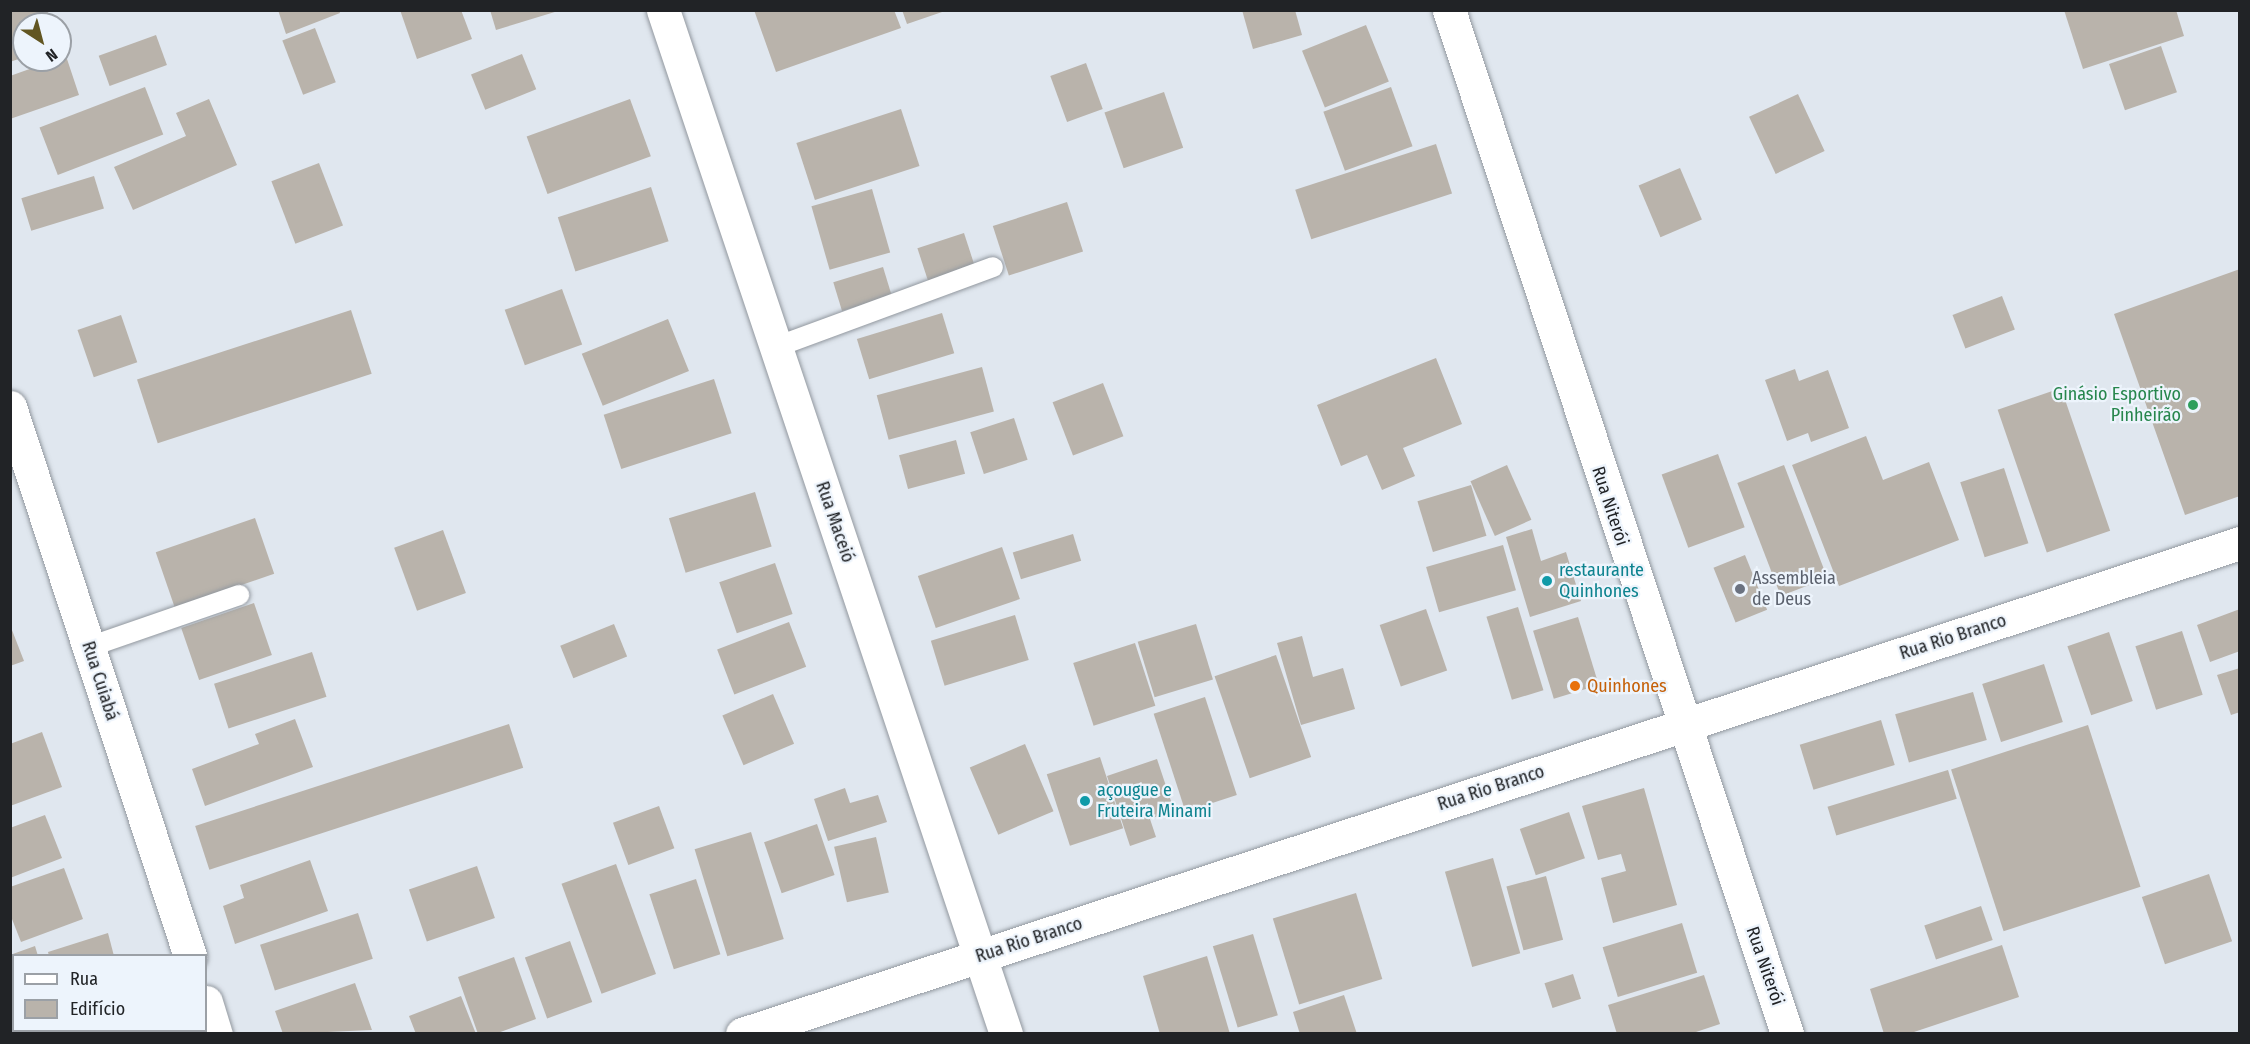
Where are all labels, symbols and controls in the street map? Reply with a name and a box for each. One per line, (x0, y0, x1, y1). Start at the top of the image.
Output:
north arrow (12, 12, 72, 72)
text: N (42, 45, 61, 66)
place label: Ginásio Esportivo Pinheirão (2053, 384, 2181, 426)
marker: Ginásio Esportivo Pinheirão (2186, 398, 2200, 412)
street label: Rua Niterói (1587, 464, 1633, 548)
street label: Rua Maceió (811, 479, 859, 565)
place label: restaurante Quinhones (1559, 560, 1644, 602)
place label: Assembleia de Deus (1752, 568, 1836, 610)
marker: restaurante Quinhones (1540, 574, 1554, 588)
marker: Assembleia de Deus (1733, 582, 1747, 596)
street label: Rua Rio Branco (1897, 610, 2009, 664)
street label: Rua Cuiabá (77, 639, 123, 723)
place label: Quinhones (1587, 675, 1667, 697)
marker: Quinhones (1568, 679, 1582, 693)
street label: Rua Rio Branco (1435, 761, 1547, 815)
place label: açougue e Fruteira Minami (1097, 780, 1212, 822)
marker: açougue e Fruteira Minami (1078, 794, 1092, 808)
street label: Rua Rio Branco (973, 913, 1085, 967)
street label: Rua Niterói (1741, 924, 1789, 1008)
legend (12, 954, 207, 1032)
text: Rua (70, 968, 98, 990)
text: Edifício (70, 998, 125, 1020)

